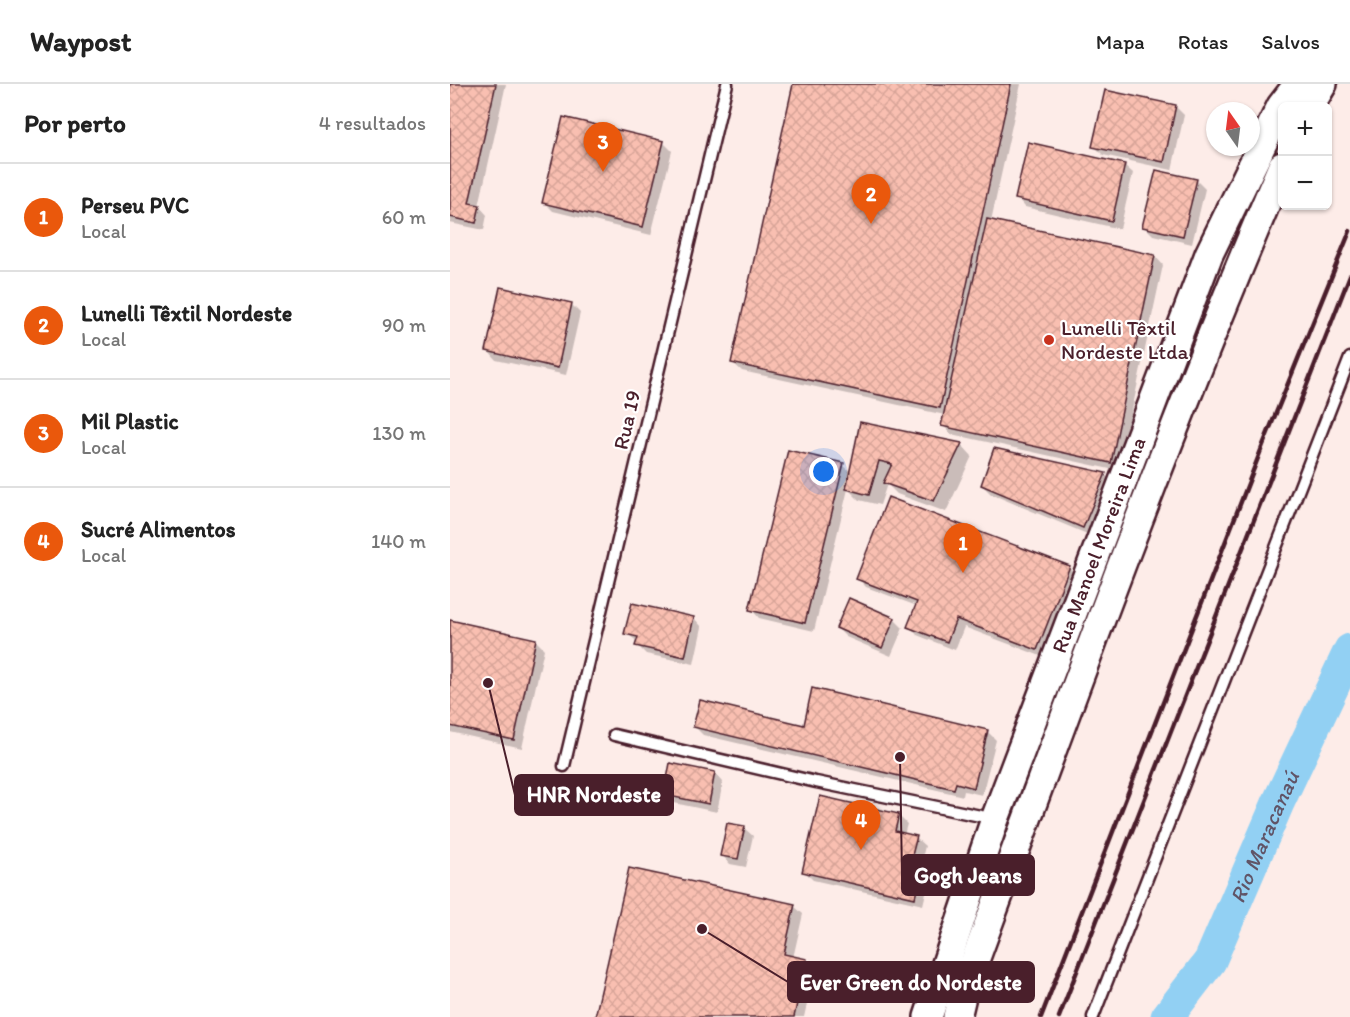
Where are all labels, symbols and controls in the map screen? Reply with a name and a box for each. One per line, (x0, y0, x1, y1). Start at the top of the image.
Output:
text: Waypost (30, 24, 132, 58)
text: Mapa (1096, 29, 1145, 54)
text: Rotas (1178, 29, 1228, 54)
text: Salvos (1261, 29, 1320, 54)
north arrow (1206, 102, 1260, 156)
map controls (1278, 102, 1332, 210)
button: + (1278, 102, 1332, 156)
text: Por perto (24, 107, 126, 139)
text: 4 resultados (319, 111, 426, 135)
pin: 3 (584, 122, 622, 172)
button: − (1278, 156, 1332, 210)
pin: 2 (852, 174, 890, 224)
text: Perseu PVC (81, 192, 189, 219)
text: 1 (39, 205, 48, 229)
text: 60 m (382, 205, 426, 229)
text: Local (81, 219, 126, 243)
text: Lunelli Têxtil Nordeste (81, 300, 292, 327)
text: 2 (38, 313, 49, 337)
text: 90 m (382, 313, 426, 337)
place label: Lunelli Têxtil Nordeste Ltda (1061, 315, 1189, 364)
text: Local (81, 327, 126, 351)
marker: Lunelli Têxtil Nordeste Ltda (1042, 333, 1056, 347)
street label: Rua 19 (608, 388, 645, 452)
text: Mil Plastic (81, 408, 178, 435)
text: 3 (38, 421, 49, 445)
text: 130 m (372, 421, 426, 445)
street label: Rua Manoel Moreira Lima (1046, 434, 1150, 656)
text: Local (81, 435, 126, 459)
your location (809, 457, 838, 486)
text: Sucré Alimentos (81, 516, 235, 543)
pin: 1 (944, 524, 982, 573)
text: 4 (37, 529, 50, 553)
text: 140 m (371, 529, 426, 553)
text: Local (81, 543, 126, 567)
water label: Rio Maracanaú (1224, 766, 1306, 907)
callout: HNR Nordeste (515, 775, 673, 815)
text: HNR Nordeste (527, 781, 662, 808)
pin: 4 (842, 800, 880, 850)
callout: Gogh Jeans (902, 855, 1034, 895)
text: Gogh Jeans (914, 862, 1022, 889)
callout: Ever Green do Nordeste (788, 962, 1034, 1002)
text: Ever Green do Nordeste (800, 969, 1022, 996)

